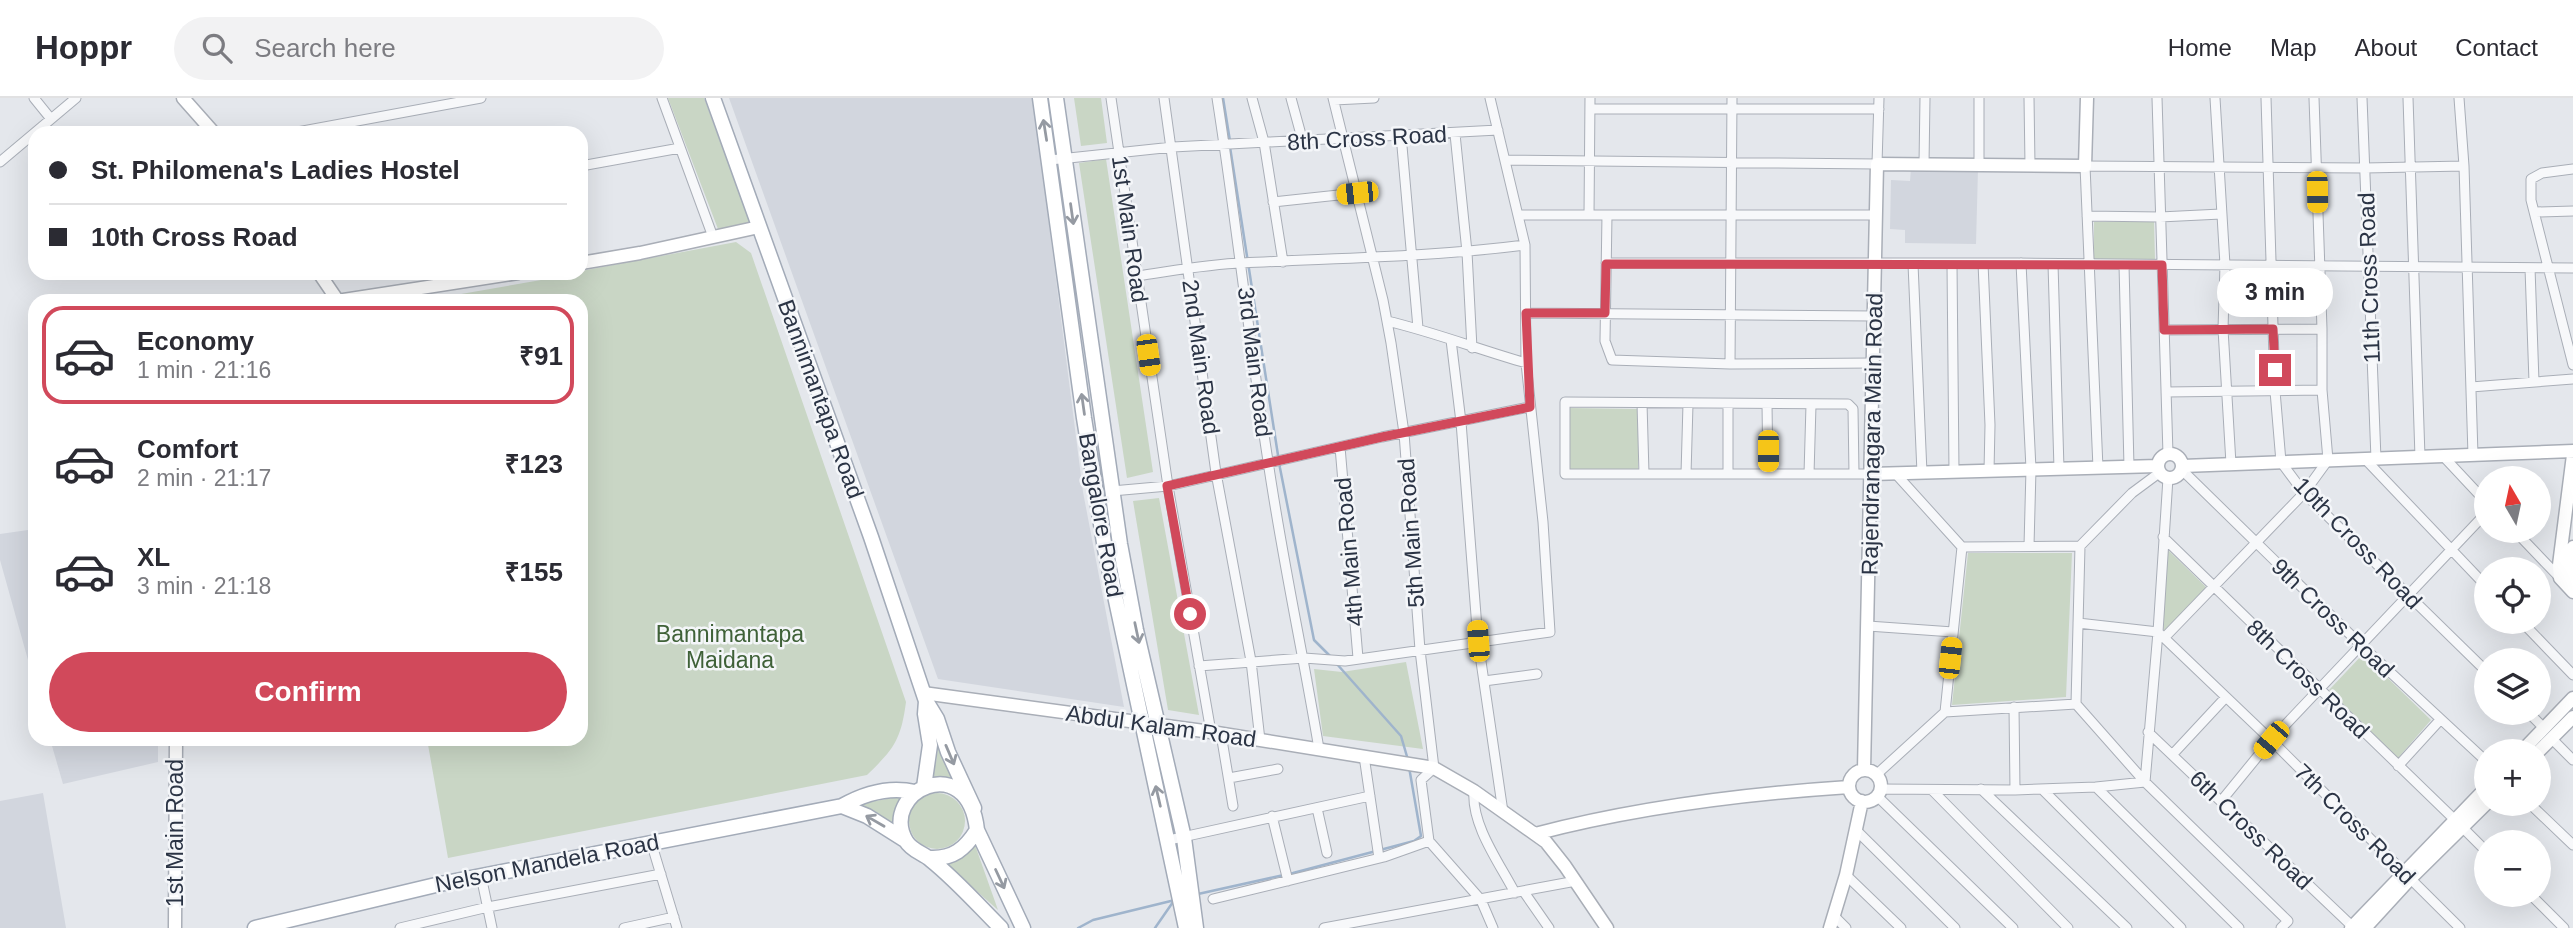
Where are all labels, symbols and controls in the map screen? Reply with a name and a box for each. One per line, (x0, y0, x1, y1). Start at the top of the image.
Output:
search box (174, 17, 664, 80)
text: Hoppr (35, 29, 132, 66)
icon: search (198, 29, 236, 67)
text: Search here (254, 33, 396, 63)
text: Home (2168, 34, 2232, 61)
text: Map (2270, 34, 2317, 61)
text: About (2355, 34, 2417, 61)
text: Contact (2455, 34, 2538, 61)
one-way arrow (1038, 119, 1051, 142)
street label: 8th Cross Road (1287, 121, 1447, 155)
street label: 1st Main Road (1107, 154, 1153, 304)
text: St. Philomena's Ladies Hostel (91, 155, 460, 185)
car (2307, 171, 2328, 213)
car (1336, 180, 1379, 206)
street label: 11th Cross Road (2353, 192, 2385, 364)
one-way arrow (1066, 202, 1079, 225)
text: 10th Cross Road (91, 222, 298, 252)
callout: 3 min (2217, 268, 2333, 317)
street label: 2nd Main Road (1177, 278, 1225, 436)
text: 3 min (2245, 279, 2305, 305)
street label: 3rd Main Road (1233, 286, 1277, 438)
street label: Rajendranagara Main Road (1857, 293, 1887, 575)
street label: Bannimantapa Road (773, 296, 869, 502)
icon: car (53, 324, 116, 387)
text: Economy (137, 326, 254, 356)
car (1135, 333, 1162, 377)
text: ₹91 (519, 341, 563, 371)
route end (2259, 354, 2291, 386)
text: 1 min · 21:16 (137, 357, 271, 383)
one-way arrow (1076, 393, 1089, 416)
car (1758, 430, 1779, 472)
street label: Bangalore Road (1074, 431, 1128, 599)
icon: car (53, 432, 116, 495)
text: Comfort (137, 434, 238, 464)
text: ₹123 (505, 449, 563, 479)
street label: 5th Main Road (1393, 457, 1429, 609)
text: 2 min · 21:17 (137, 465, 271, 491)
north arrow (2474, 466, 2552, 542)
map controls (2474, 466, 2551, 907)
street label: 10th Cross Road (2289, 472, 2427, 614)
street label: 4th Main Road (1330, 476, 1368, 628)
icon: car (53, 540, 116, 603)
text: XL (137, 542, 170, 572)
street label: 9th Cross Road (2266, 553, 2400, 683)
text: ₹155 (505, 557, 563, 587)
button: locate (2474, 557, 2551, 634)
text: 3 min · 21:18 (137, 573, 271, 599)
route start (1174, 598, 1206, 630)
street label: 8th Cross Road (2241, 614, 2375, 744)
car (1467, 619, 1490, 663)
park label: Bannimantapa Maidana (656, 621, 804, 673)
one-way arrow (1130, 621, 1144, 644)
car (1938, 636, 1963, 680)
button: layers (2474, 648, 2551, 725)
button: Confirm (49, 652, 567, 732)
street label: Abdul Kalam Road (1064, 700, 1258, 752)
car (2250, 717, 2293, 763)
button: + (2474, 739, 2551, 816)
one-way arrow (944, 743, 957, 765)
street label: 7th Cross Road (2289, 758, 2421, 890)
street label: 1st Main Road (162, 759, 188, 907)
street label: 6th Cross Road (2184, 765, 2318, 895)
one-way arrow (1151, 785, 1164, 807)
one-way arrow (866, 814, 886, 828)
street label: Nelson Mandela Road (433, 829, 661, 897)
button: − (2474, 830, 2551, 907)
one-way arrow (994, 868, 1007, 889)

